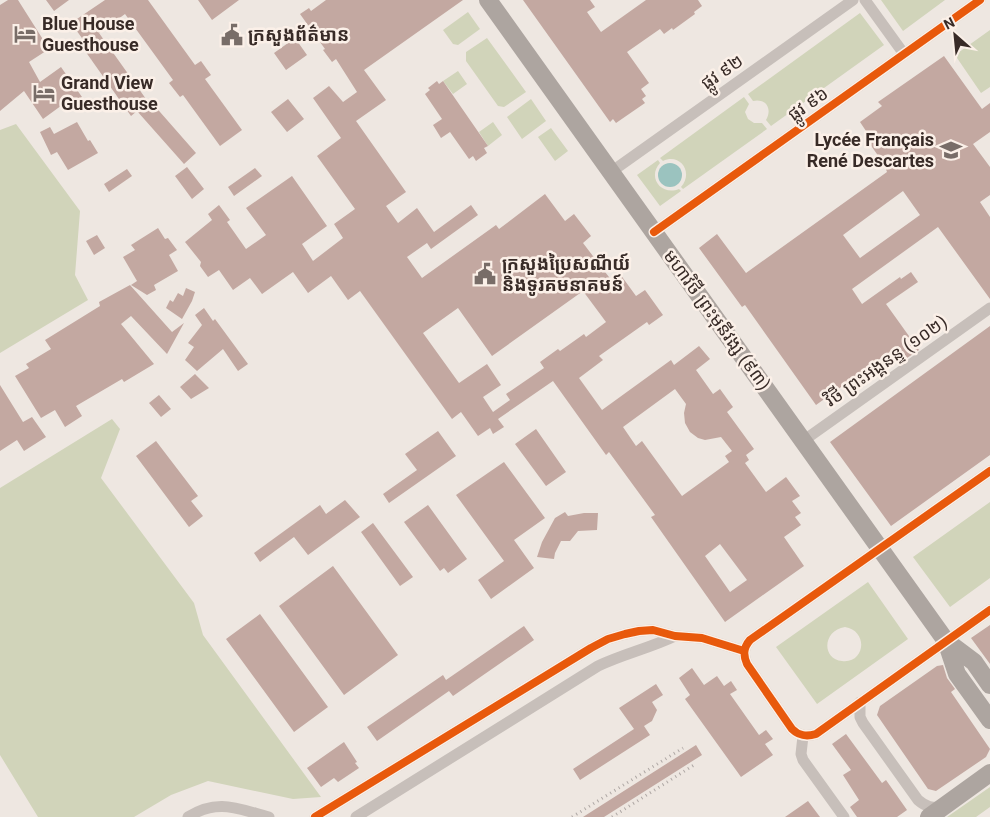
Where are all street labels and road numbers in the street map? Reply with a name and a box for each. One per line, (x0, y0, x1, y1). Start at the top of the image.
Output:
street label: ផ្លូវ ៩២ (697, 50, 751, 99)
street label: ផ្លូវ ៩៦ (783, 82, 836, 130)
street label: មហាវិថី ព្រះមុនីវង្ស (៩៣) (658, 245, 776, 395)
street label: វិថី ព្រះអង្គនន្ទ (១០២) (819, 310, 952, 412)

